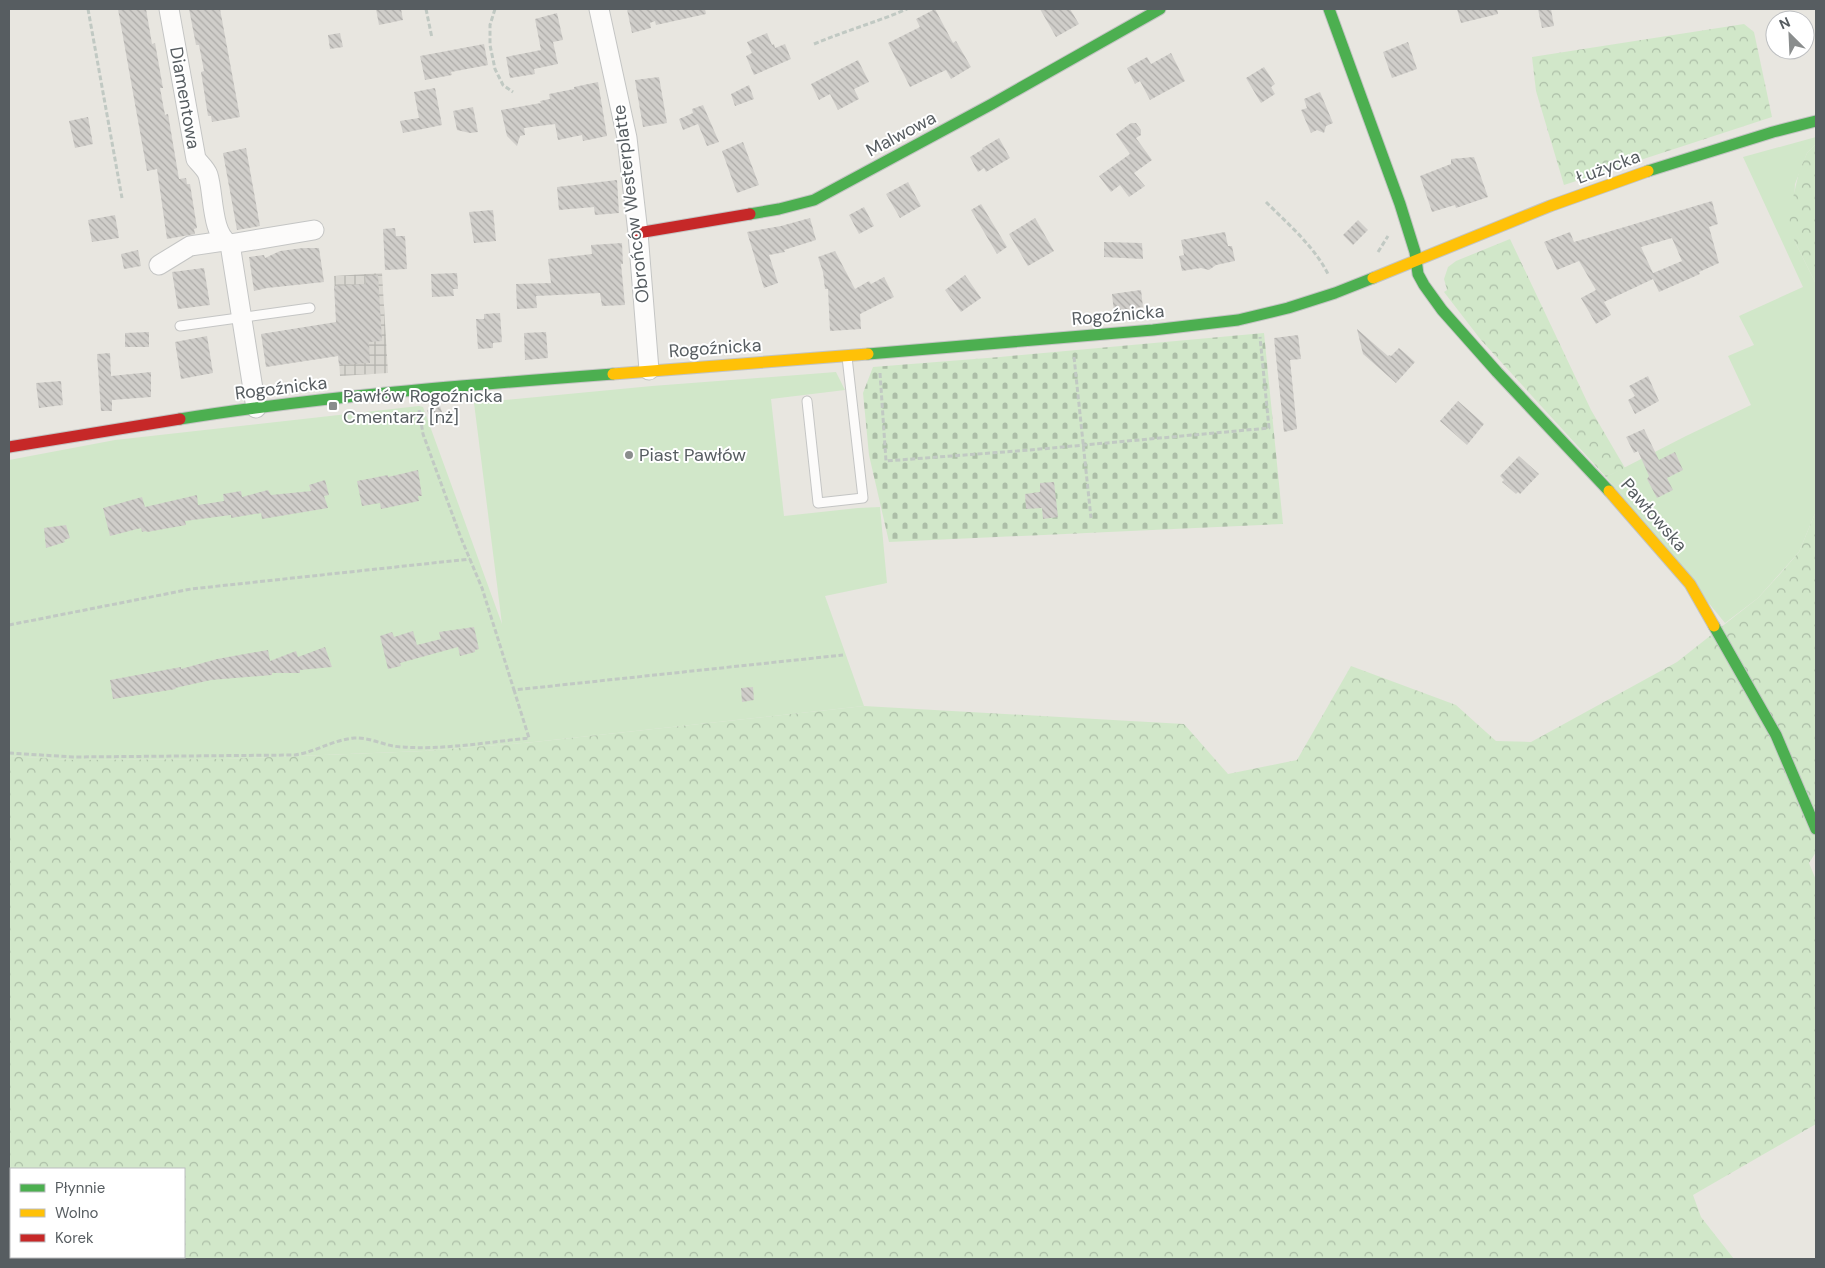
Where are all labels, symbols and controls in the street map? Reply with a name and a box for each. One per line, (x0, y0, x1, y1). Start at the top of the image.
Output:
north arrow (1765, 10, 1815, 60)
text: N (1776, 13, 1793, 33)
street label: Diamentowa (164, 45, 206, 151)
street label: Obrońców Westerplatte (607, 103, 655, 305)
street label: Malwowa (862, 106, 940, 162)
street label: Łużycka (1573, 144, 1643, 190)
street label: Rogoźnicka (1071, 299, 1165, 331)
street label: Rogoźnicka (668, 333, 762, 363)
street label: Rogoźnicka (233, 370, 329, 406)
place label: Pawłów Rogoźnicka Cmentarz [nż] (343, 384, 503, 429)
marker: Pawłów Rogoźnicka Cmentarz [nż] (327, 400, 339, 412)
place label: Piast Pawłów (639, 443, 746, 467)
marker: Piast Pawłów (623, 449, 635, 461)
street label: Pawłowska (1615, 473, 1693, 557)
legend (10, 1168, 185, 1258)
text: Płynnie (55, 1178, 105, 1198)
text: Wolno (55, 1203, 99, 1223)
text: Korek (55, 1228, 94, 1248)

